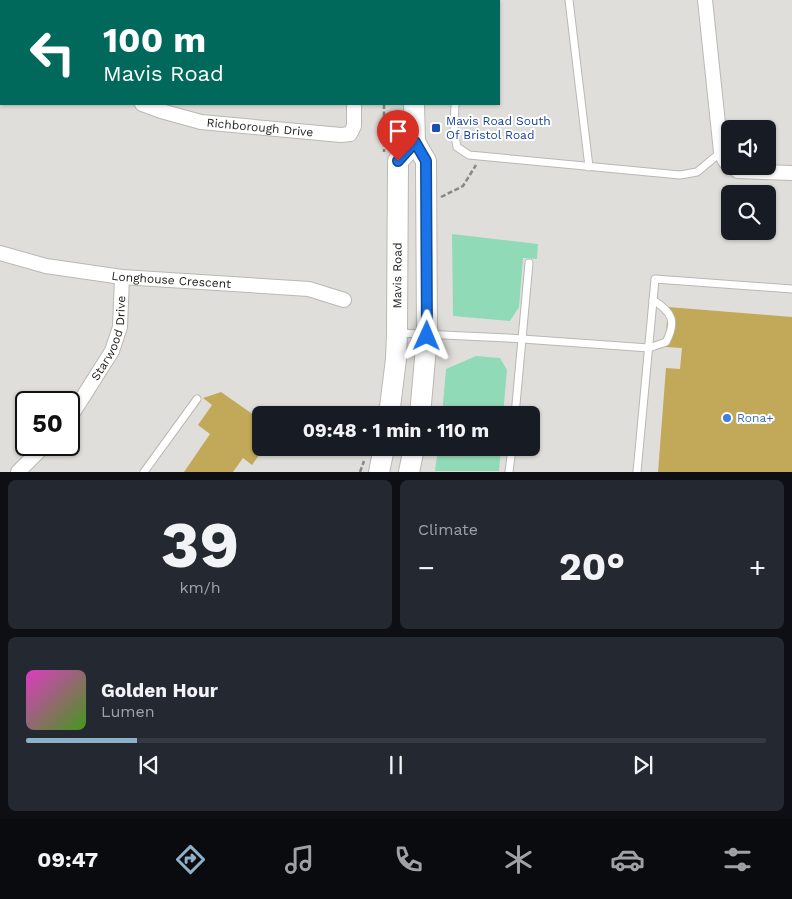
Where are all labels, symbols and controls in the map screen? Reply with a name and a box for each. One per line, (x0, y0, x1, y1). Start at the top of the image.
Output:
text: 100 m (103, 19, 206, 61)
icon: left (20, 20, 85, 85)
text: Mavis Road (103, 61, 224, 86)
pin (377, 110, 419, 161)
place label: Mavis Road South Of Bristol Road (446, 114, 551, 142)
street label: Richborough Drive (206, 116, 314, 139)
icon: arrive (384, 117, 412, 145)
map controls (721, 120, 776, 240)
button: sound (721, 120, 776, 175)
marker: Mavis Road South Of Bristol Road (430, 122, 442, 134)
button: search (721, 185, 776, 240)
street label: Mavis Road (390, 242, 405, 308)
street label: Longhouse Crescent (111, 269, 231, 291)
street label: Starwood Drive (88, 295, 128, 383)
position arrow (400, 309, 452, 361)
speed limit sign: 50 (15, 391, 80, 456)
place label: Rona+ (737, 411, 773, 425)
marker: Rona+ (721, 412, 733, 424)
text: 09:48 · 1 min · 110 m (303, 419, 489, 442)
text: 39 (161, 507, 239, 583)
text: Climate (418, 520, 478, 539)
text: 20° (559, 545, 625, 589)
text: − (418, 551, 435, 584)
text: + (749, 551, 766, 584)
text: km/h (179, 578, 221, 597)
text: Golden Hour (101, 679, 218, 702)
text: Lumen (101, 702, 155, 721)
icon: previous (135, 751, 163, 779)
icon: pause (382, 751, 410, 779)
icon: next (629, 751, 657, 779)
icon: directions (173, 842, 208, 877)
icon: music (282, 842, 317, 877)
icon: phone (391, 842, 426, 877)
icon: climate (501, 842, 536, 877)
icon: car (610, 842, 645, 877)
icon: filters (720, 842, 755, 877)
text: 09:47 (37, 847, 98, 872)

